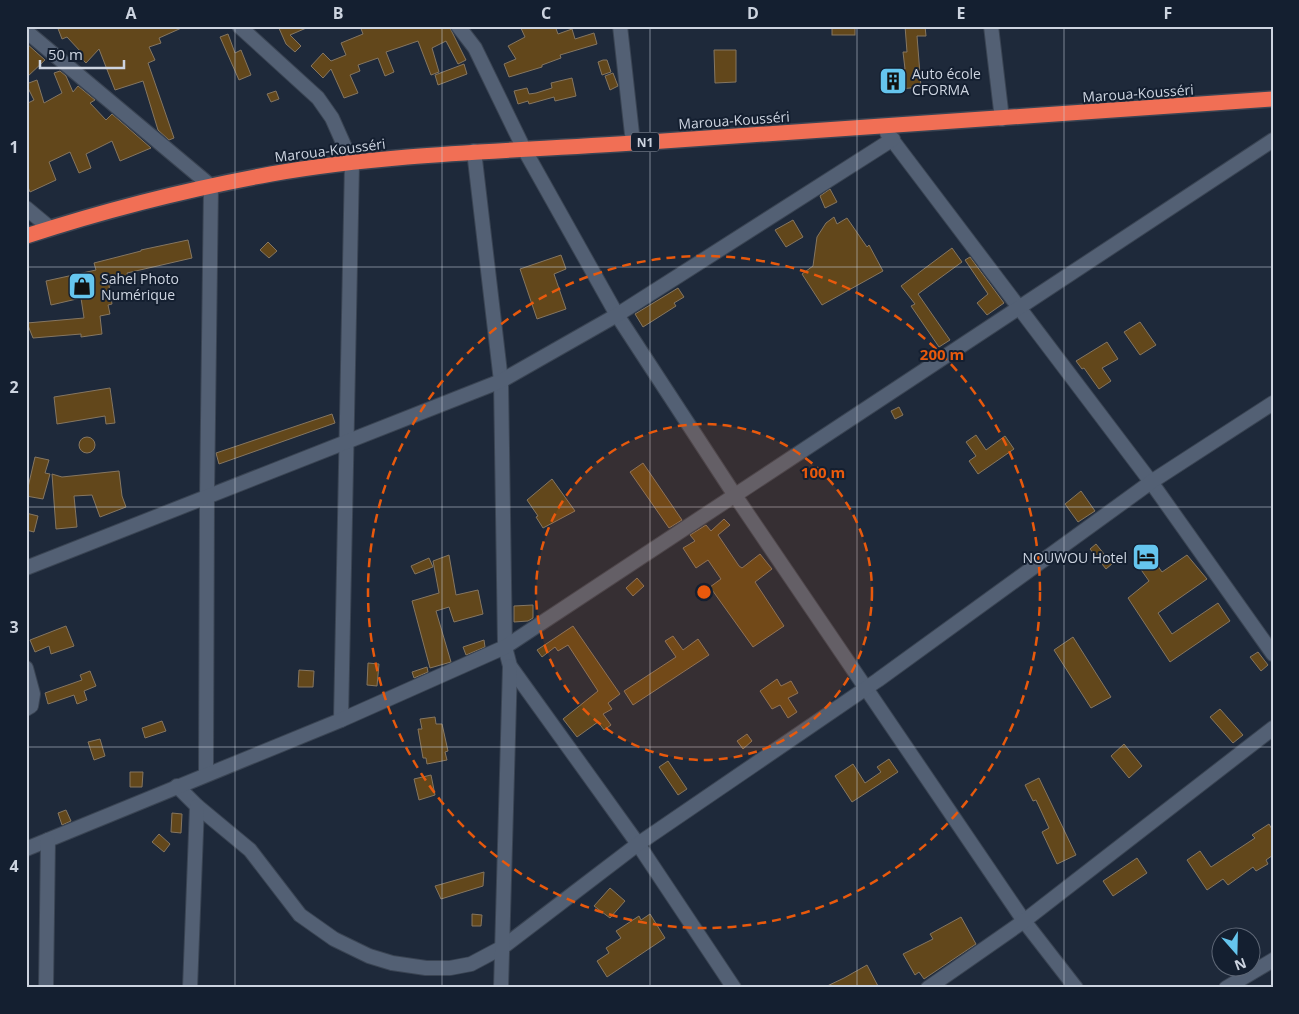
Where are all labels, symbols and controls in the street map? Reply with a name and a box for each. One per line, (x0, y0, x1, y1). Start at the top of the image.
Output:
text: A (125, 2, 137, 24)
text: B (333, 2, 343, 24)
text: C (541, 2, 551, 24)
text: D (747, 2, 759, 24)
text: E (957, 2, 966, 24)
text: F (1164, 2, 1172, 24)
scale bar (40, 38, 124, 70)
text: 50 m (48, 44, 83, 64)
place label: Auto école CFORMA (912, 64, 981, 99)
building icon: Auto école CFORMA (878, 66, 908, 96)
street label: Maroua-Kousséri (1082, 80, 1194, 106)
street label: Maroua-Kousséri (678, 107, 790, 133)
road number: N1 (631, 132, 659, 152)
street label: Maroua-Kousséri (274, 134, 386, 166)
text: 1 (9, 136, 19, 158)
place label: Sahel Photo Numérique (101, 269, 179, 304)
shop icon: Sahel Photo Numérique (67, 271, 97, 301)
text: 200 m (920, 344, 964, 364)
text: 2 (9, 376, 19, 398)
text: 100 m (801, 462, 845, 482)
hotel icon: NOUWOU Hotel (1131, 542, 1161, 572)
place label: NOUWOU Hotel (1023, 548, 1127, 567)
centre of rings (695, 583, 713, 601)
text: 3 (9, 616, 19, 638)
text: 4 (9, 855, 19, 877)
north arrow (1212, 926, 1262, 976)
text: N (1232, 954, 1249, 976)

